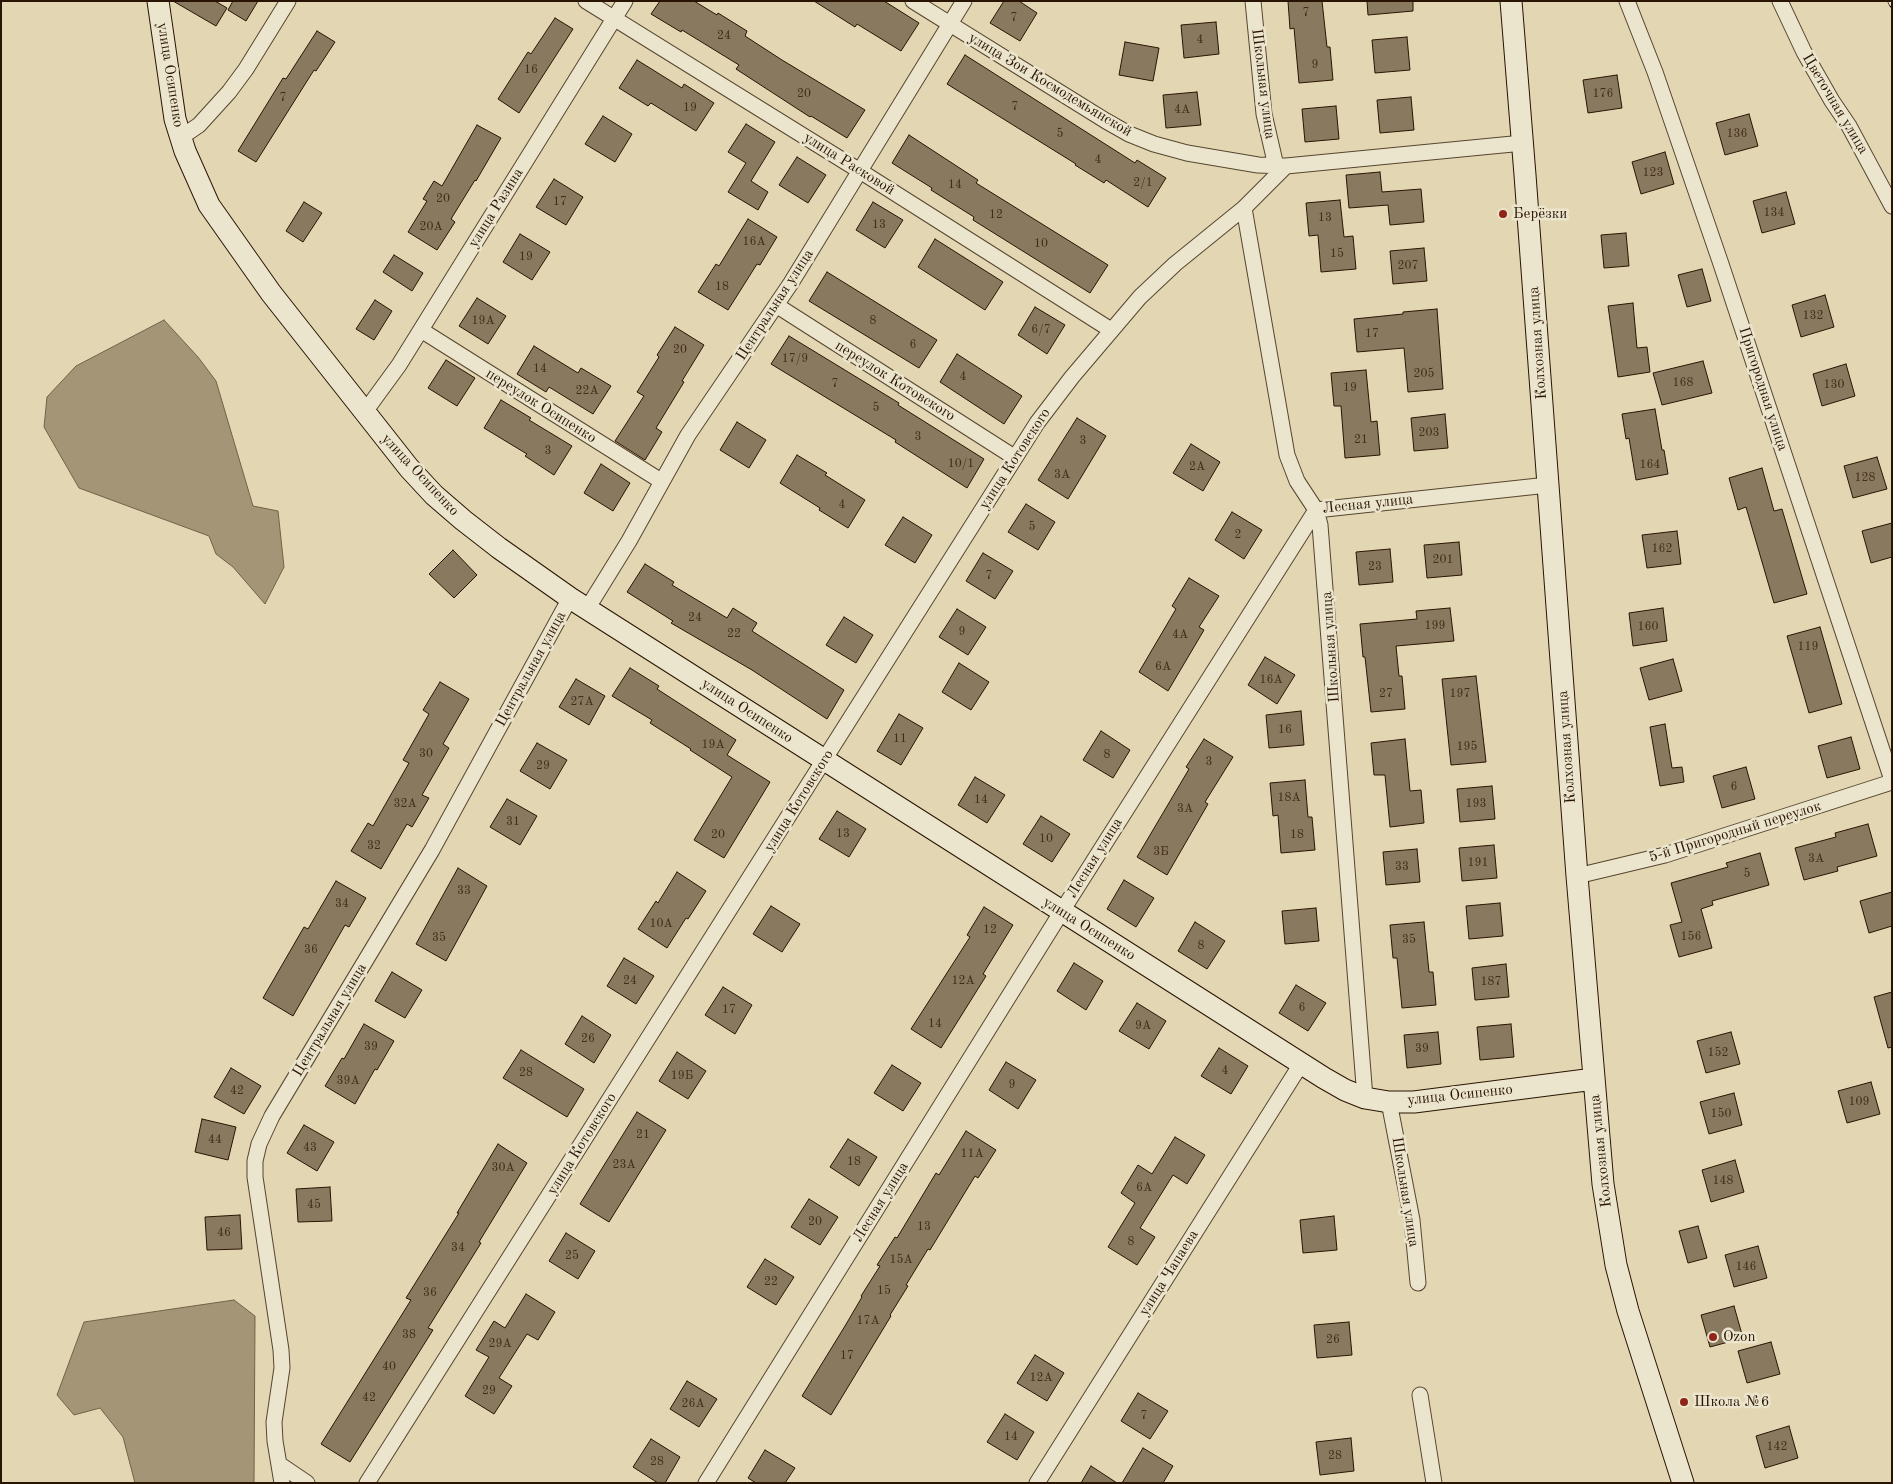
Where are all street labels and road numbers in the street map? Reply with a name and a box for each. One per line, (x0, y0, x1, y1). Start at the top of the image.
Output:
street label: улица Осипенко (153, 21, 187, 129)
street label: Школьная улица (1247, 28, 1279, 140)
street label: улица Зои Космодемьянской (965, 29, 1135, 141)
street label: Цветочная улица (1798, 50, 1872, 158)
street label: улица Расковой (800, 129, 898, 199)
street label: улица Разина (464, 165, 528, 251)
street label: Центральная улица (732, 246, 818, 364)
street label: Колхозная улица (1525, 286, 1551, 400)
street label: Пригородная улица (1735, 325, 1791, 453)
street label: переулок Котовского (832, 337, 958, 425)
street label: переулок Осипенко (482, 365, 600, 447)
street label: улица Котовского (975, 405, 1055, 513)
street label: улица Осипенко (377, 430, 463, 520)
street label: Лесная улица (1322, 490, 1414, 518)
street label: Школьная улица (1318, 591, 1344, 703)
street label: Центральная улица (492, 608, 570, 730)
street label: улица Осипенко (698, 675, 796, 747)
street label: Колхозная улица (1554, 690, 1580, 804)
street label: улица Котовского (760, 746, 838, 856)
street label: 5-й Пригородный переулок (1647, 797, 1823, 867)
street label: Лесная улица (1063, 815, 1127, 901)
street label: улица Осипенко (1039, 893, 1139, 965)
street label: Центральная улица (289, 960, 371, 1080)
street label: улица Осипенко (1406, 1081, 1514, 1109)
street label: улица Котовского (543, 1089, 621, 1199)
street label: Колхозная улица (1586, 1094, 1616, 1208)
street label: Школьная улица (1387, 1136, 1423, 1248)
street label: Лесная улица (849, 1159, 913, 1245)
street label: улица Чапаева (1135, 1227, 1203, 1319)

